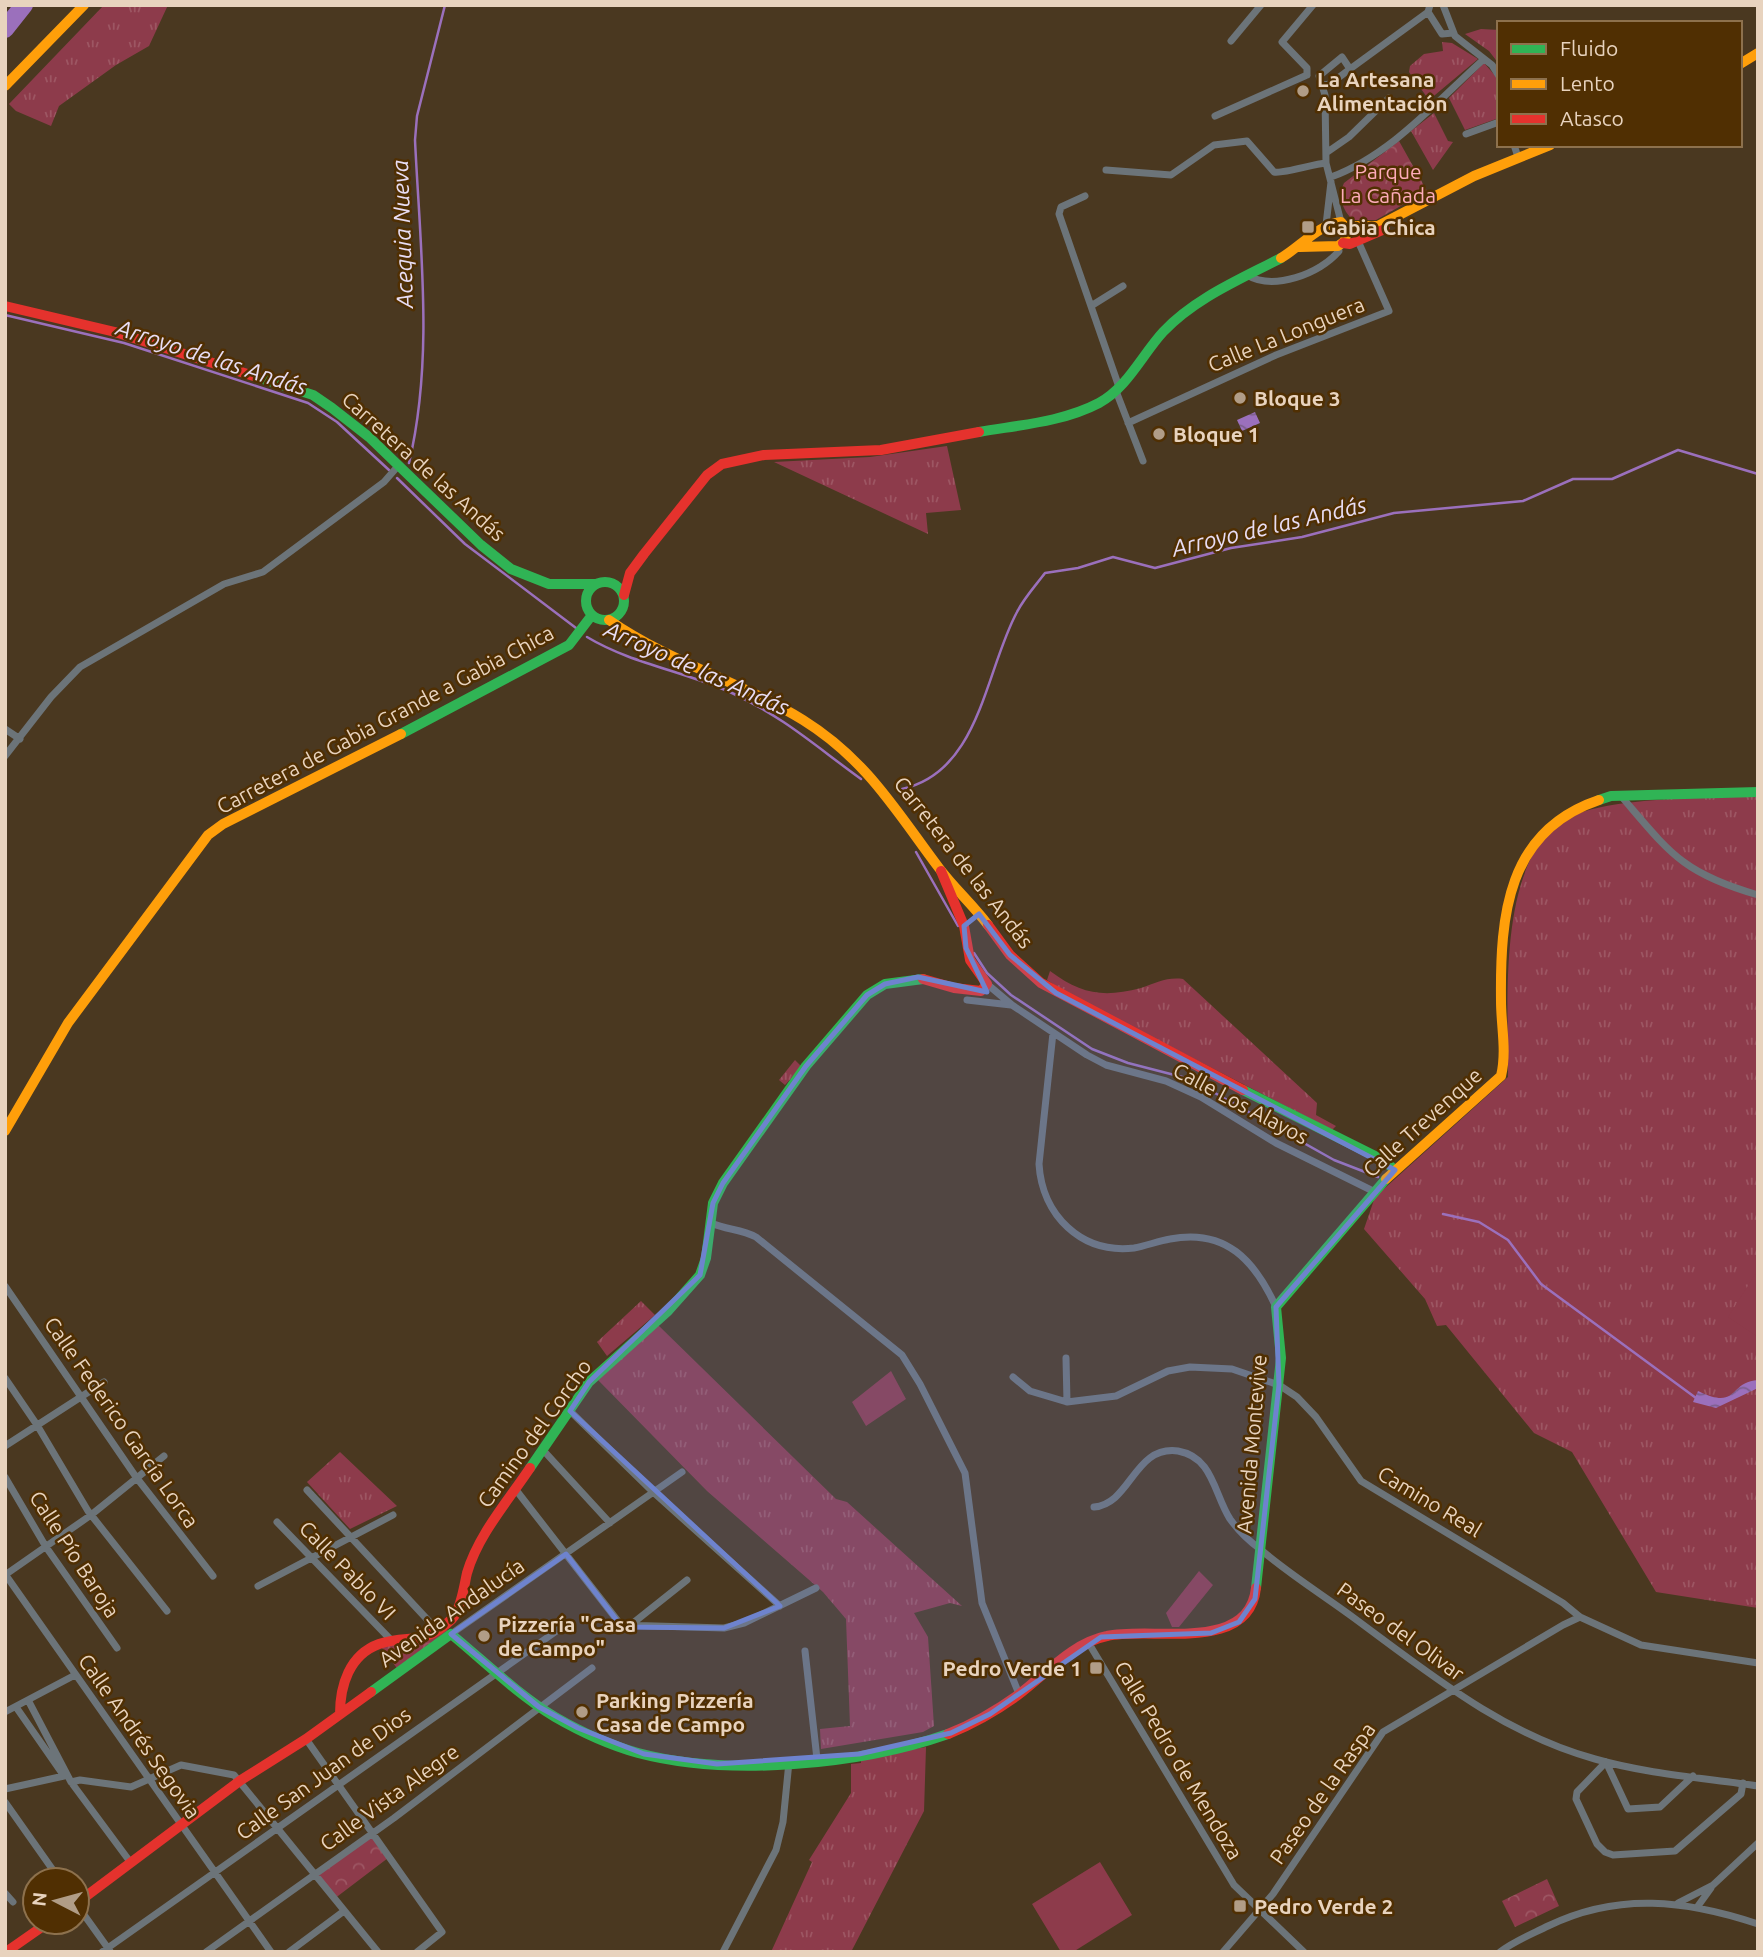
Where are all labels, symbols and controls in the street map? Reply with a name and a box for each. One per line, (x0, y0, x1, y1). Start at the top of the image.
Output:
legend (1497, 21, 1742, 147)
text: Fluido (1560, 36, 1618, 60)
place label: La Artesana Alimentación (1317, 67, 1448, 115)
text: Lento (1560, 71, 1615, 95)
marker: La Artesana Alimentación (1295, 83, 1311, 99)
text: Atasco (1560, 106, 1624, 130)
water label: Acequia Nueva (387, 159, 417, 310)
park label: Parque La Cañada (1340, 159, 1436, 207)
place label: Gabia Chica (1322, 215, 1436, 239)
marker: Gabia Chica (1300, 219, 1316, 235)
street label: Calle La Longuera (1204, 292, 1368, 376)
water label: Arroyo de las Andás (113, 314, 311, 400)
street label: Carretera de las Andás (337, 386, 511, 546)
place label: Bloque 3 (1254, 386, 1341, 410)
marker: Bloque 3 (1232, 390, 1248, 406)
place label: Bloque 1 (1173, 422, 1260, 446)
marker: Bloque 1 (1151, 426, 1167, 442)
water label: Arroyo de las Andás (1168, 491, 1369, 561)
water label: Arroyo de las Andás (600, 616, 793, 720)
street label: Carretera de Gabia Grande a Gabia Chica (212, 620, 558, 818)
street label: Carretera de las Andás (889, 771, 1039, 953)
street label: Calle Los Alayos (1169, 1057, 1313, 1149)
street label: Calle Trevenque (1358, 1062, 1486, 1182)
street label: Calle Federico García Lorca (40, 1312, 204, 1532)
street label: Avenida Montevive (1231, 1353, 1271, 1535)
street label: Camino del Corcho (472, 1354, 596, 1512)
street label: Camino Real (1374, 1461, 1486, 1541)
street label: Calle Pío Baroja (25, 1486, 125, 1622)
street label: Calle Pablo VI (295, 1516, 401, 1624)
street label: Avenida Andalucía (374, 1553, 528, 1671)
street label: Paseo del Olivar (1333, 1577, 1469, 1685)
place label: Pizzería "Casa de Campo" (498, 1612, 636, 1660)
marker: Pizzería "Casa de Campo" (476, 1628, 492, 1644)
street label: Calle Andrés Segovia (74, 1649, 206, 1823)
place label: Pedro Verde 1 (943, 1656, 1082, 1680)
street label: Calle Pedro de Mendoza (1110, 1656, 1248, 1864)
marker: Pedro Verde 1 (1088, 1660, 1104, 1676)
place label: Parking Pizzería Casa de Campo (596, 1688, 754, 1736)
street label: Calle San Juan de Dios (231, 1702, 415, 1844)
marker: Parking Pizzería Casa de Campo (574, 1704, 590, 1720)
street label: Paseo de la Raspa (1264, 1718, 1380, 1868)
street label: Calle Vista Alegre (315, 1739, 463, 1855)
north arrow (21, 1866, 91, 1936)
text: N (27, 1891, 51, 1907)
place label: Pedro Verde 2 (1254, 1894, 1393, 1918)
marker: Pedro Verde 2 (1232, 1898, 1248, 1914)

